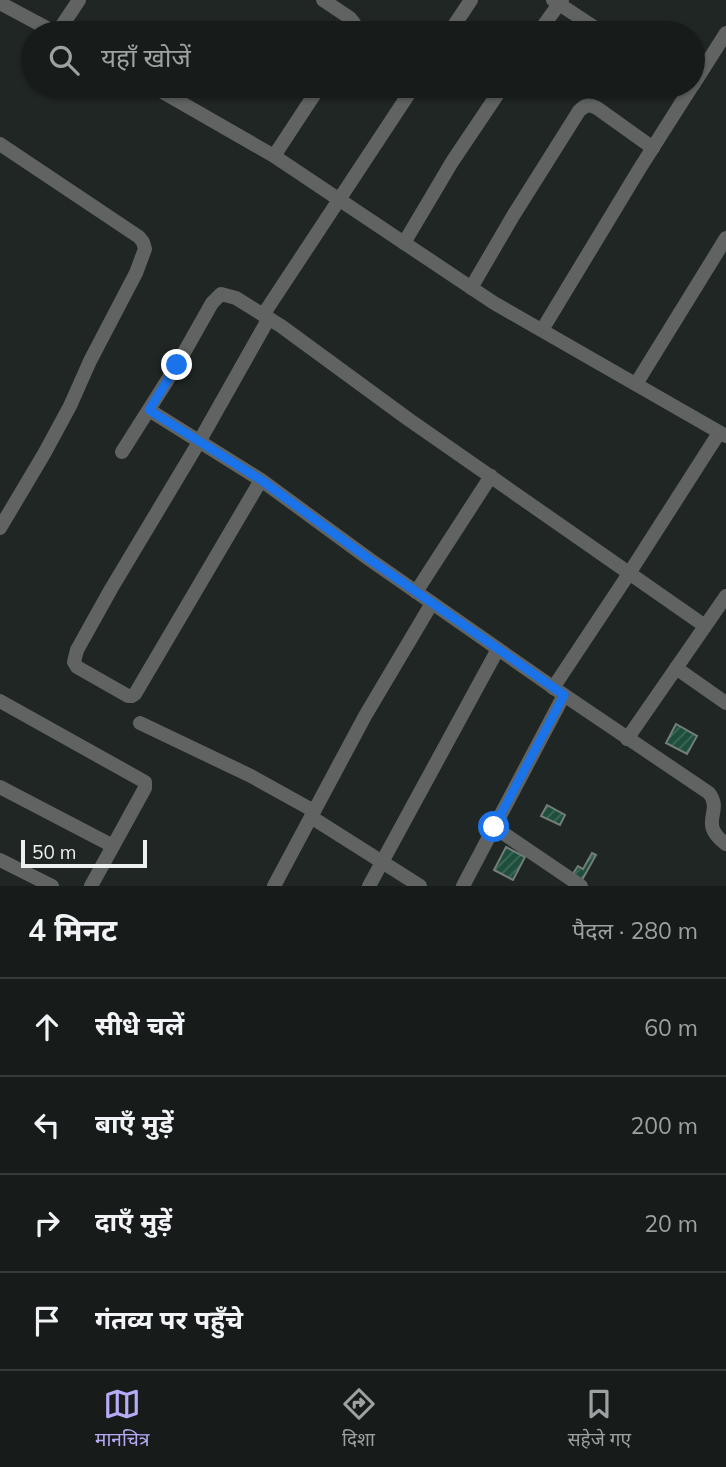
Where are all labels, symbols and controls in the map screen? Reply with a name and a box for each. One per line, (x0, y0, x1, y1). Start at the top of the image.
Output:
search box (21, 21, 705, 98)
icon: search (45, 41, 83, 79)
text: यहाँ खोजें (101, 41, 191, 74)
route end (161, 349, 192, 380)
route start (478, 811, 509, 842)
scale bar (21, 837, 147, 869)
text: 50 m (32, 840, 76, 864)
text: 4 मिनट (28, 911, 117, 949)
text: पैदल · 280 m (572, 916, 698, 945)
icon: ahead (28, 1008, 66, 1046)
text: सीधे चलें (95, 1009, 184, 1042)
text: 60 m (644, 1013, 698, 1042)
icon: left (28, 1106, 66, 1144)
text: बाएँ मुड़ें (95, 1107, 173, 1140)
text: 200 m (630, 1111, 698, 1140)
icon: right (28, 1204, 66, 1242)
text: दाएँ मुड़ें (95, 1205, 172, 1238)
text: 20 m (644, 1209, 698, 1238)
icon: arrive (28, 1302, 66, 1340)
text: गंतव्य पर पहुँचे (95, 1303, 243, 1336)
tab: मानचित्र (95, 1385, 149, 1454)
tab: दिशा (340, 1385, 378, 1454)
tab: सहेजे गए (568, 1385, 631, 1454)

